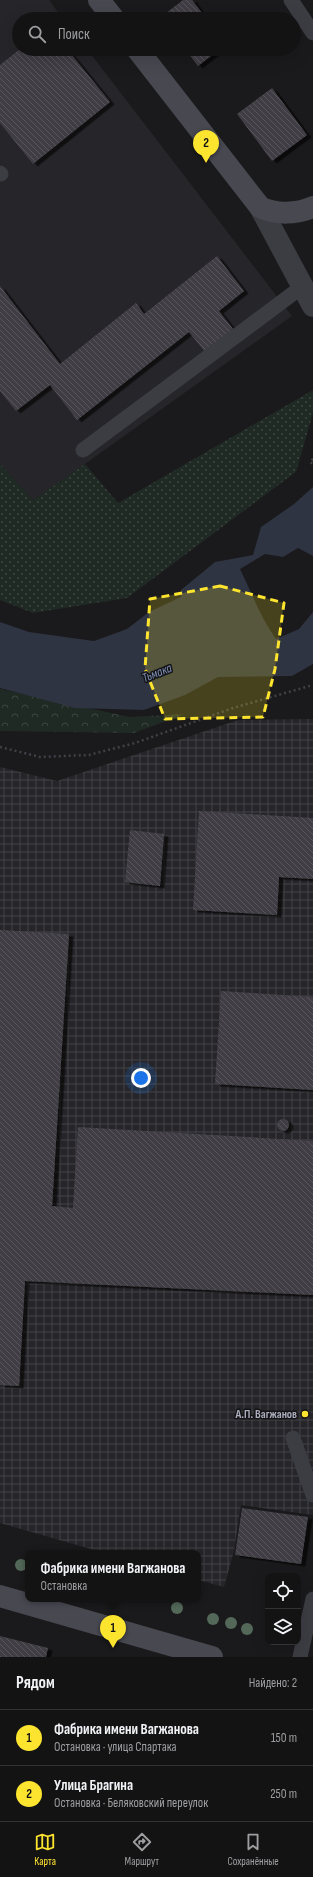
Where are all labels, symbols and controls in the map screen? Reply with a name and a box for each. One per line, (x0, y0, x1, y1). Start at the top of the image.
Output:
search box (12, 12, 301, 56)
icon: search (26, 23, 48, 45)
text: Поиск (58, 25, 90, 44)
pin: 2 (193, 130, 219, 163)
water label: Тьмака (140, 660, 175, 686)
your location (131, 1068, 151, 1088)
place label: А.П. Вагжанов (235, 1407, 297, 1422)
marker: А.П. Вагжанов (300, 1409, 310, 1419)
popup (25, 1550, 201, 1602)
text: Фабрика имени Вагжанова (41, 1559, 185, 1578)
map controls (265, 1573, 301, 1645)
button: locate (265, 1573, 301, 1609)
text: Остановка (41, 1578, 87, 1594)
button: layers (265, 1609, 301, 1645)
pin: 1 (100, 1615, 126, 1648)
text: Рядом (16, 1673, 55, 1693)
text: Найдено: 2 (249, 1675, 297, 1691)
text: Фабрика имени Вагжанова (54, 1720, 199, 1739)
text: 1 (26, 1730, 32, 1746)
text: 150 m (271, 1730, 297, 1746)
text: Остановка · улица Спартака (54, 1739, 177, 1755)
text: Улица Брагина (54, 1776, 133, 1795)
text: 2 (26, 1786, 32, 1802)
text: 250 m (270, 1786, 297, 1802)
text: Остановка · Беляковский переулок (54, 1795, 208, 1811)
tab: Карта (34, 1831, 56, 1868)
tab: Маршрут (125, 1831, 159, 1868)
tab: Сохранённые (227, 1831, 279, 1868)

